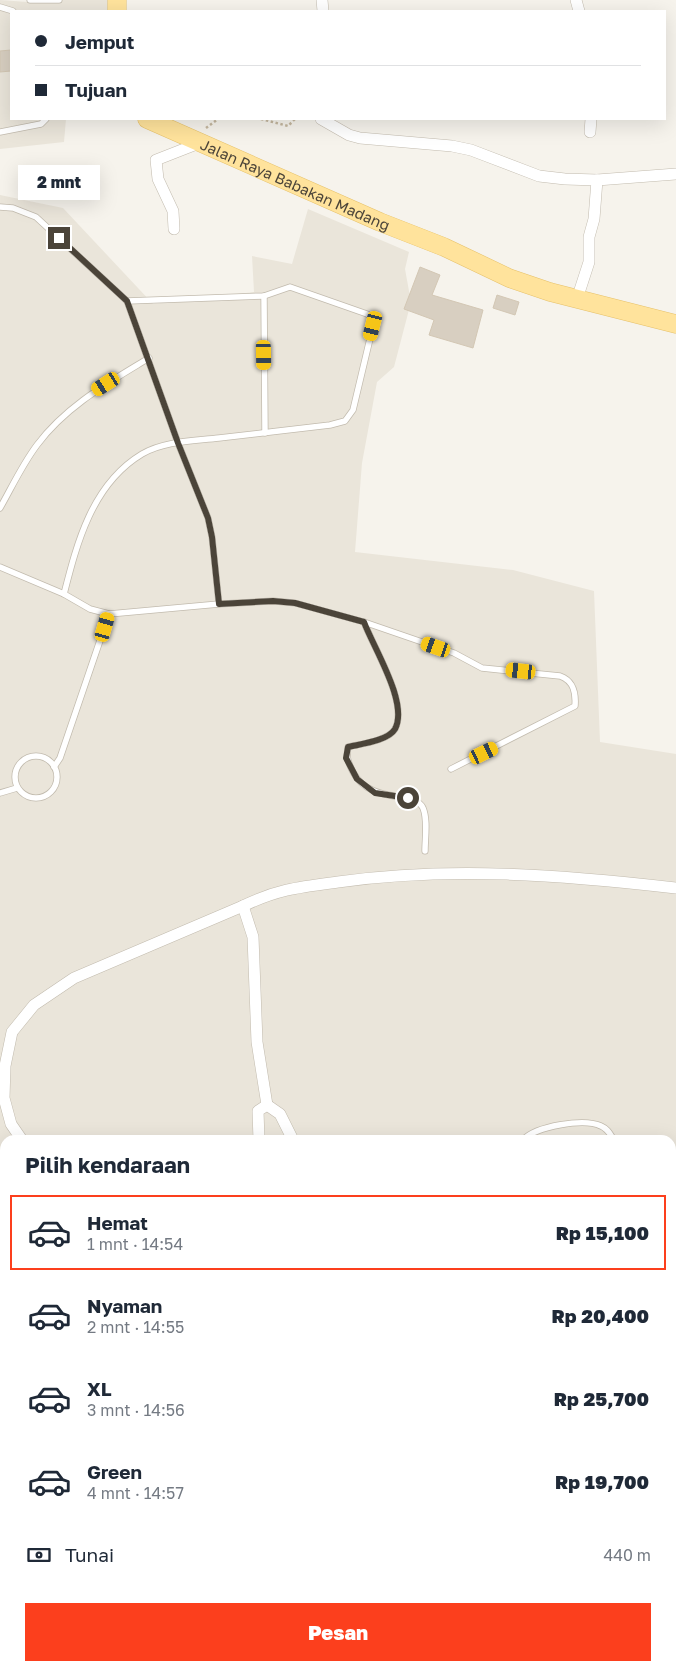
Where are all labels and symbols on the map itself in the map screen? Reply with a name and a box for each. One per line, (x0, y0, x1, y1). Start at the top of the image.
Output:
street label: Jalan Raya Babakan Madang (198, 135, 392, 234)
callout: 2 mnt (18, 166, 100, 200)
route end (48, 227, 70, 249)
car (362, 310, 383, 342)
car (256, 340, 271, 370)
car (89, 370, 122, 398)
car (93, 611, 116, 643)
car (419, 635, 452, 659)
car (505, 662, 536, 680)
car (467, 740, 500, 766)
route start (397, 787, 419, 809)

